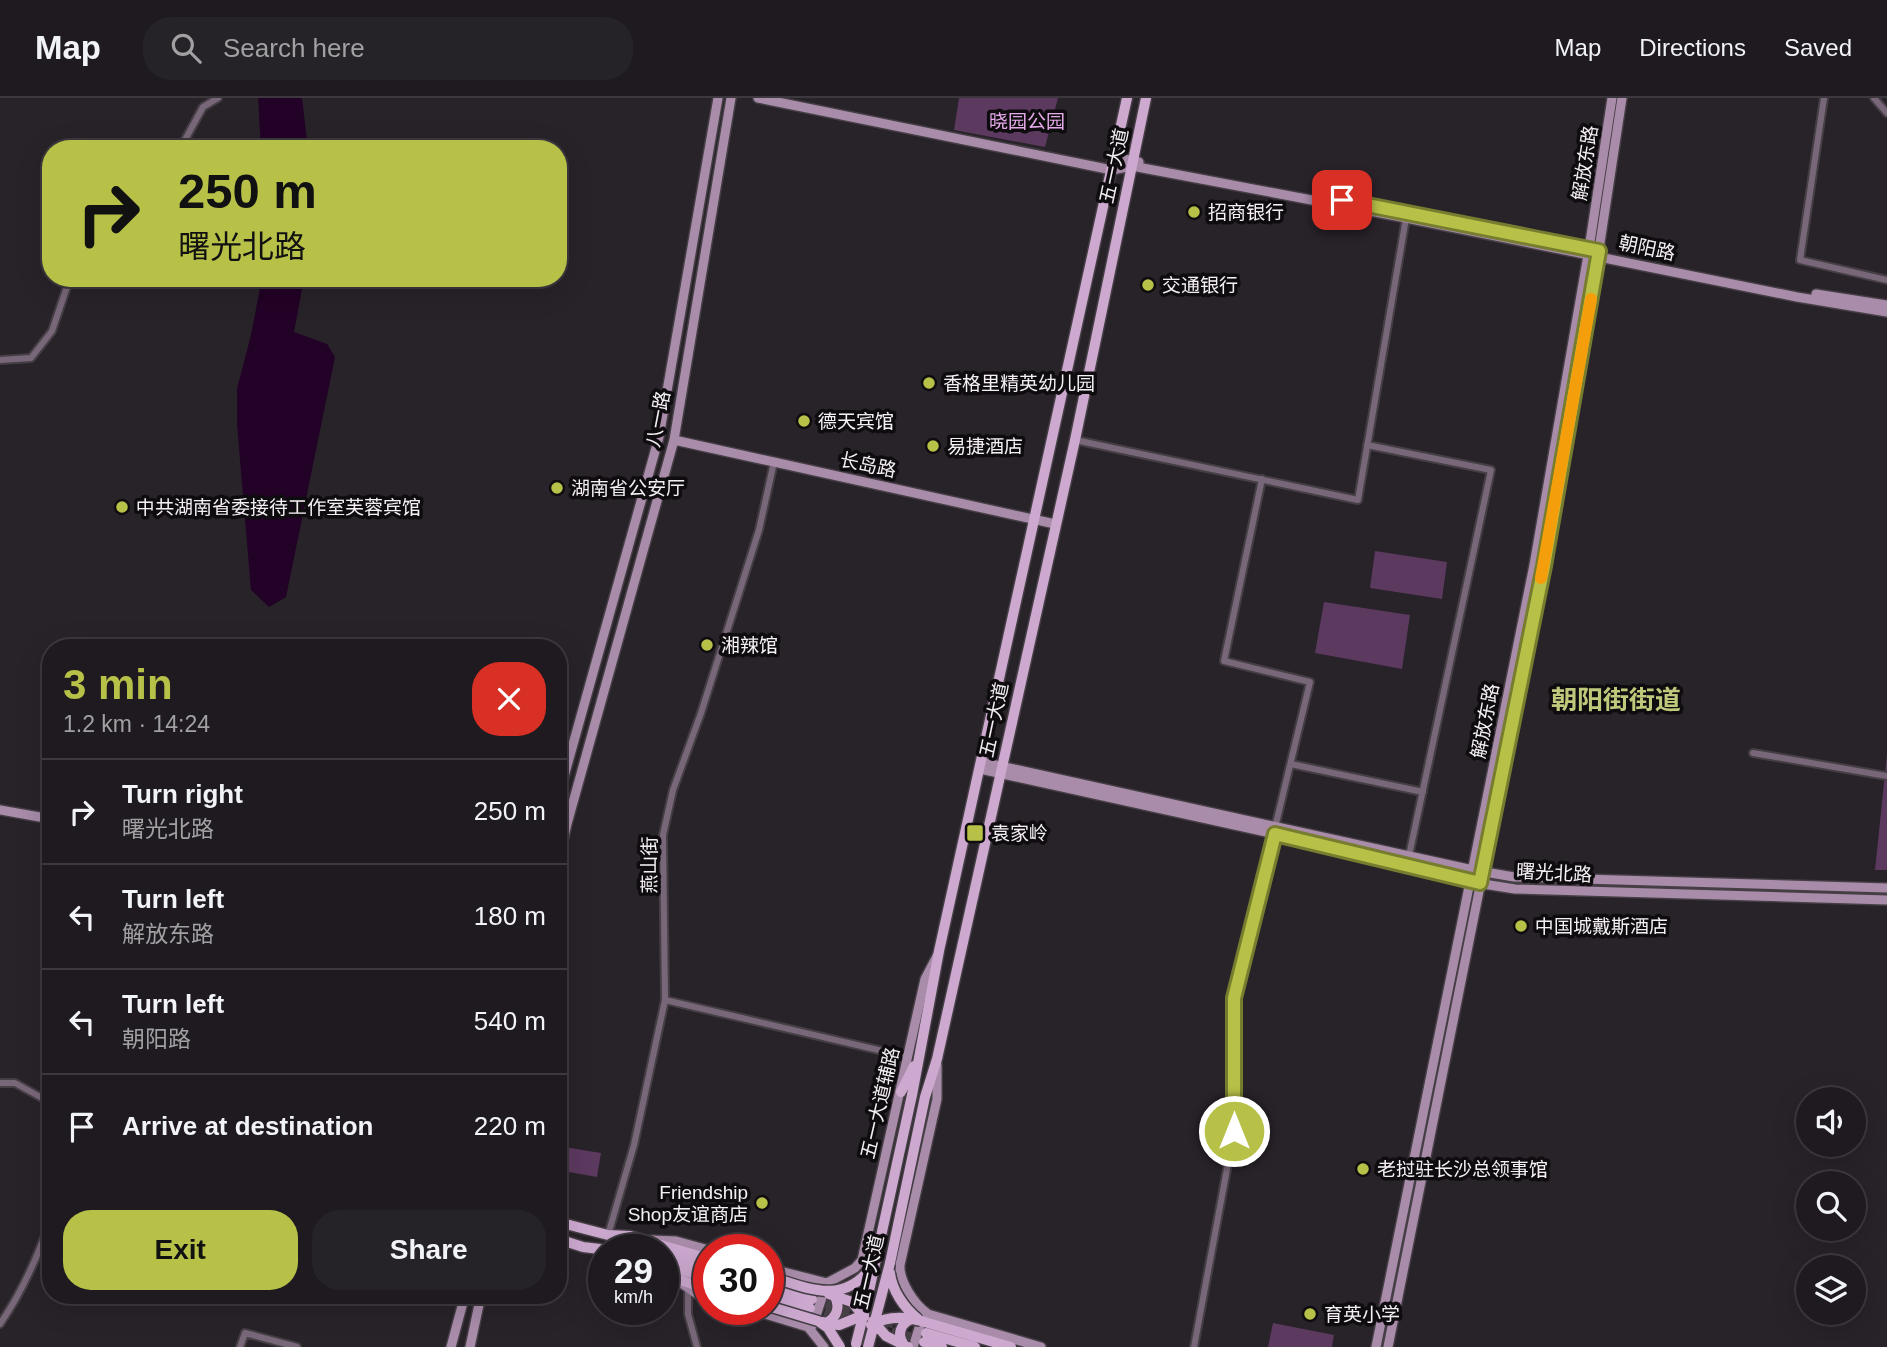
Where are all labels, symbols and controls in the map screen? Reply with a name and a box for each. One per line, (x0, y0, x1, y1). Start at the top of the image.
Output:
search box (143, 17, 633, 80)
text: Map (35, 29, 101, 66)
icon: search (167, 29, 205, 67)
text: Search here (223, 33, 365, 63)
text: Map (1555, 34, 1601, 61)
text: Directions (1639, 34, 1746, 61)
text: Saved (1784, 34, 1852, 61)
park label: 晓园公园 (989, 111, 1065, 132)
street label: 解放东路 (1569, 124, 1601, 202)
street label: 五一大道 (1096, 127, 1132, 205)
text: 250 m (178, 164, 317, 218)
icon: right (63, 168, 154, 259)
pin (1312, 170, 1372, 230)
icon: arrive (1323, 181, 1361, 219)
place label: 招商银行 (1208, 202, 1284, 223)
marker: 招商银行 (1186, 204, 1202, 220)
text: 曙光北路 (178, 229, 306, 265)
street label: 朝阳路 (1617, 232, 1677, 264)
place label: 交通银行 (1162, 275, 1238, 296)
marker: 交通银行 (1140, 277, 1156, 293)
place label: 香格里精英幼儿园 (943, 373, 1095, 394)
marker: 香格里精英幼儿园 (921, 375, 937, 391)
street label: 八一路 (642, 389, 674, 449)
place label: 德天宾馆 (818, 411, 894, 432)
marker: 德天宾馆 (796, 413, 812, 429)
place label: 易捷酒店 (947, 436, 1023, 457)
marker: 易捷酒店 (925, 438, 941, 454)
street label: 长岛路 (838, 449, 898, 481)
place label: 湖南省公安厅 (571, 478, 685, 499)
marker: 湖南省公安厅 (549, 480, 565, 496)
place label: 中共湖南省委接待工作室芙蓉宾馆 (136, 497, 421, 518)
marker: 中共湖南省委接待工作室芙蓉宾馆 (114, 499, 130, 515)
place label: 湘辣馆 (721, 635, 778, 656)
marker: 湘辣馆 (699, 637, 715, 653)
text: 3 min (63, 661, 173, 708)
button: close (472, 662, 546, 736)
street label: 五一大道 (976, 681, 1012, 759)
street label: 解放东路 (1467, 682, 1503, 760)
district label: 朝阳街街道 (1551, 685, 1681, 715)
text: 1.2 km · 14:24 (63, 711, 210, 737)
text: Turn right (122, 779, 243, 809)
icon: right (63, 793, 101, 831)
text: 250 m (474, 796, 546, 826)
text: 曙光北路 (122, 816, 214, 842)
marker: 袁家岭 (965, 823, 985, 843)
place label: 袁家岭 (991, 823, 1048, 844)
street label: 燕山街 (639, 836, 660, 894)
street label: 曙光北路 (1515, 861, 1593, 885)
text: Turn left (122, 884, 224, 914)
icon: left (63, 898, 101, 936)
text: 180 m (474, 901, 546, 931)
place label: 中国城戴斯酒店 (1535, 916, 1668, 937)
marker: 中国城戴斯酒店 (1513, 918, 1529, 934)
text: 解放东路 (122, 921, 214, 947)
text: Turn left (122, 989, 224, 1019)
icon: left (63, 1003, 101, 1041)
text: 540 m (474, 1006, 546, 1036)
text: 朝阳路 (122, 1026, 191, 1052)
street label: 五一大道辅路 (857, 1045, 903, 1161)
map controls (1796, 1087, 1866, 1325)
button: sound (1796, 1087, 1866, 1157)
position arrow (1197, 1094, 1271, 1168)
icon: arrive (63, 1108, 101, 1146)
text: Arrive at destination (122, 1111, 373, 1141)
text: 220 m (474, 1111, 546, 1141)
place label: 老挝驻长沙总领事馆 (1377, 1159, 1548, 1180)
marker: 老挝驻长沙总领事馆 (1355, 1161, 1371, 1177)
button: search (1796, 1171, 1866, 1241)
place label: Friendship Shop友谊商店 (628, 1182, 748, 1225)
marker: Friendship Shop友谊商店 (754, 1195, 770, 1211)
button: Exit (63, 1210, 298, 1290)
button: Share (312, 1210, 546, 1290)
street label: 五一大道 (850, 1233, 888, 1311)
speed limit sign: 30 (693, 1234, 784, 1325)
text: 29 (614, 1251, 653, 1290)
button: layers (1796, 1255, 1866, 1325)
text: km/h (614, 1287, 653, 1307)
place label: 育英小学 (1324, 1304, 1400, 1325)
marker: 育英小学 (1302, 1306, 1318, 1322)

